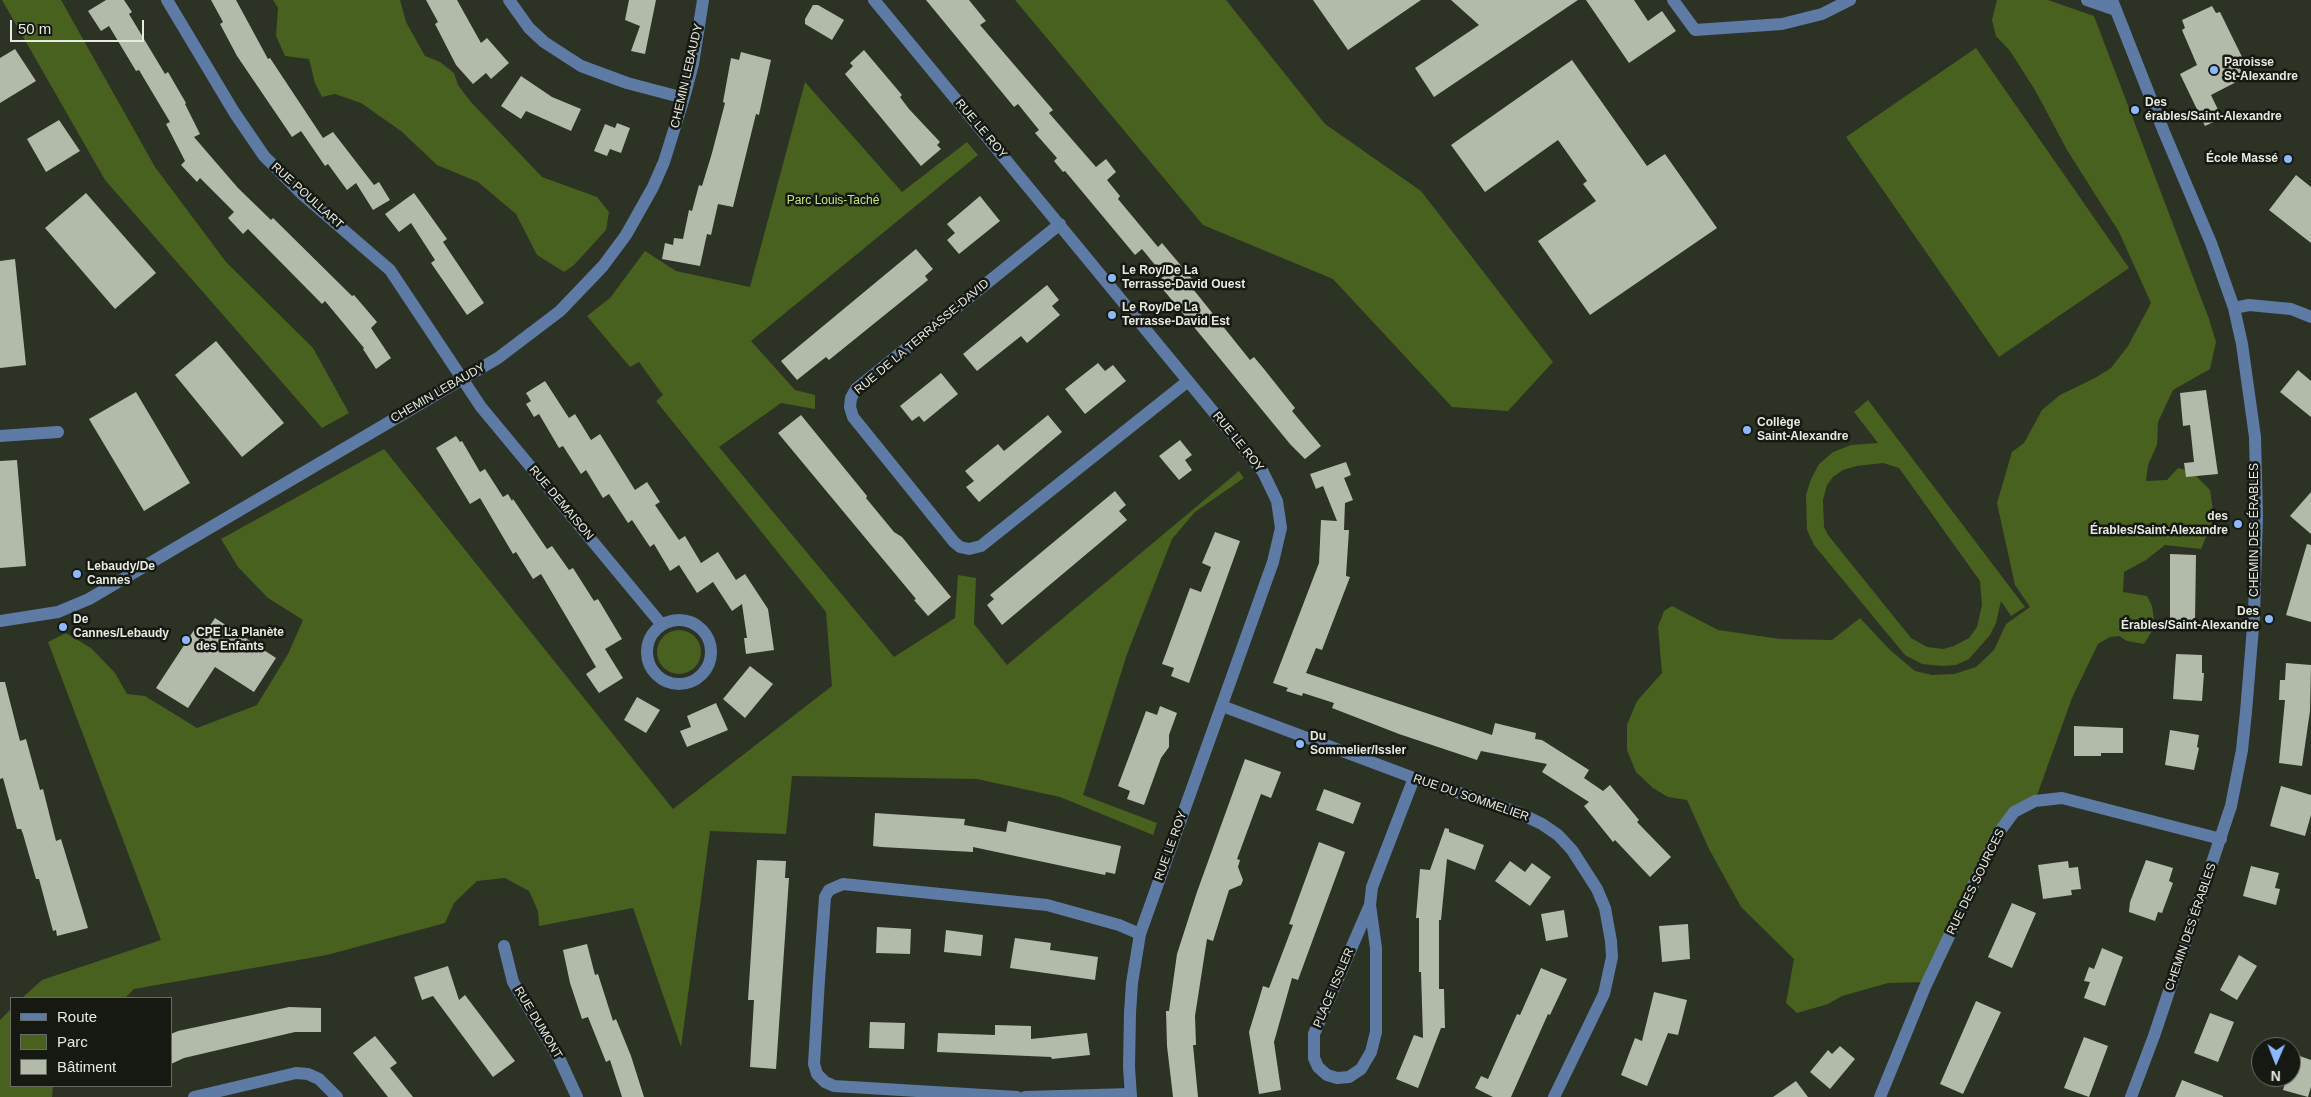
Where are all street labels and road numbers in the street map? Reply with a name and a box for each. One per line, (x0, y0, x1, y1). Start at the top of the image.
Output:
street label: CHEMIN LEBAUDY (668, 22, 706, 130)
street label: RUE LE ROY (952, 97, 1010, 161)
street label: RUE POULLART (268, 160, 346, 232)
street label: RUE DE LA TERRASSE-DAVID (852, 276, 992, 398)
street label: CHEMIN LEBAUDY (388, 360, 488, 426)
street label: RUE LE ROY (1210, 409, 1266, 475)
street label: RUE DEMAISON (526, 463, 596, 543)
street label: CHEMIN DES ÉRABLES (2248, 463, 2262, 597)
street label: RUE DU SOMMELIER (1411, 771, 1531, 825)
street label: RUE LE ROY (1152, 809, 1190, 883)
street label: RUE DES SOURCES (1944, 827, 2008, 937)
street label: CHEMIN DES ÉRABLES (2162, 861, 2220, 993)
street label: PLACE ISSLER (1311, 946, 1357, 1030)
street label: RUE DUMONT (511, 984, 565, 1062)

